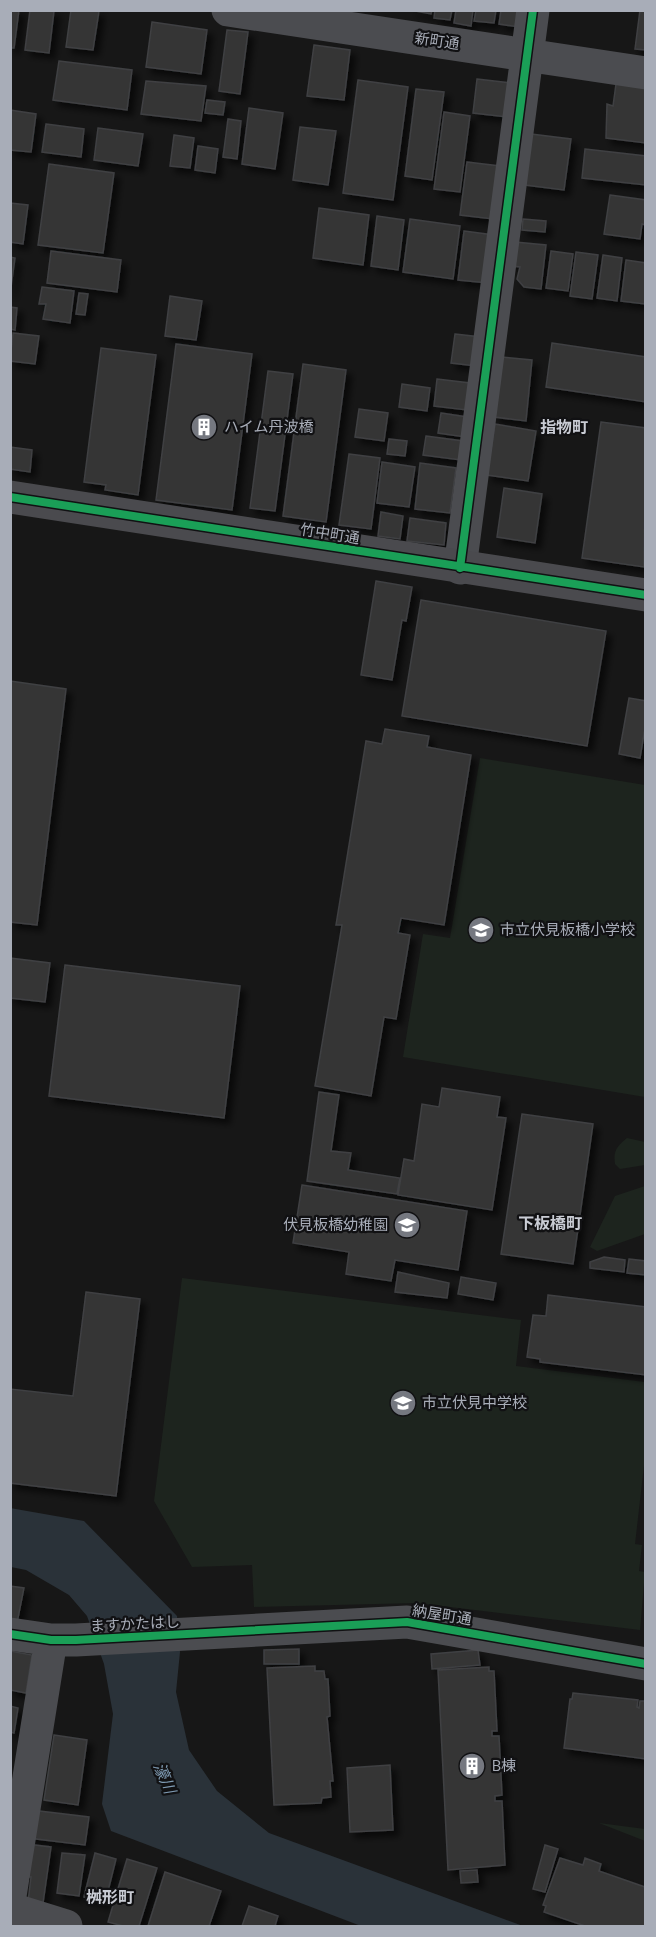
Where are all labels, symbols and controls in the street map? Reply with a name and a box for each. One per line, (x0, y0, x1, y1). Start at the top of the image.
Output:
street label: 新町通 (413, 28, 461, 54)
building icon: ハイム丹波橋 (189, 412, 219, 442)
place label: ハイム丹波橋 (224, 417, 313, 437)
district label: 指物町 (540, 417, 588, 438)
street label: 竹中町通 (299, 519, 361, 549)
school or university icon: 市立伏見板橋小学校 (466, 915, 496, 945)
place label: 市立伏見板橋小学校 (500, 920, 635, 940)
school or university icon: 伏見板橋幼稚園 (392, 1210, 422, 1240)
district label: 下板橋町 (518, 1213, 582, 1234)
place label: 伏見板橋幼稚園 (283, 1215, 388, 1235)
school or university icon: 市立伏見中学校 (388, 1388, 418, 1418)
place label: 市立伏見中学校 (422, 1393, 527, 1413)
street label: 納屋町通 (411, 1600, 473, 1630)
street label: ますかたはし (90, 1612, 180, 1636)
building icon: B棟 (457, 1751, 487, 1781)
place label: B棟 (492, 1756, 516, 1776)
water label: 濠川 (149, 1759, 181, 1799)
district label: 桝形町 (86, 1887, 134, 1908)

